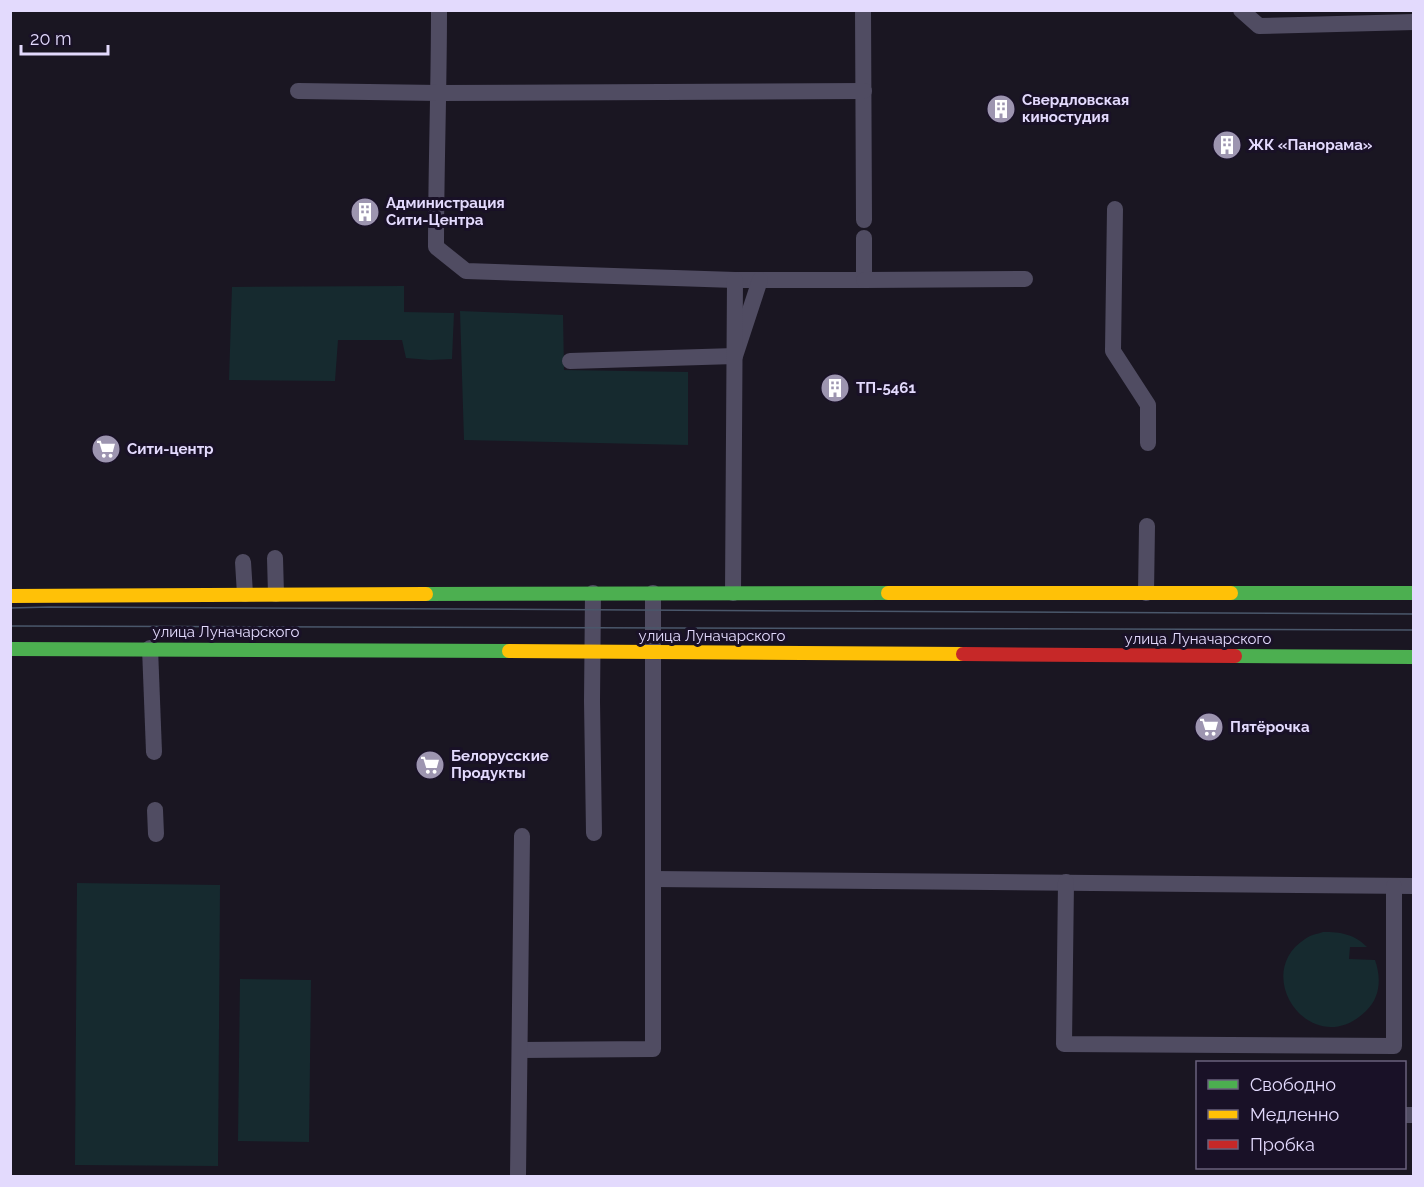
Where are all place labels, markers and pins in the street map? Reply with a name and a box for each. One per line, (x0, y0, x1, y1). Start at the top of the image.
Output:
place label: Свердловская киностудия (1022, 91, 1129, 126)
building icon: Свердловская киностудия (985, 93, 1017, 125)
building icon: ЖК «Панорама» (1211, 129, 1243, 161)
place label: ЖК «Панорама» (1248, 136, 1373, 154)
place label: Администрация Сити-Центра (386, 194, 505, 229)
building icon: Администрация Сити-Центра (349, 196, 381, 228)
building icon: ТП-5461 (819, 372, 851, 404)
place label: ТП-5461 (856, 379, 916, 397)
supermarket icon: Сити-центр (90, 433, 122, 465)
place label: Сити-центр (127, 440, 214, 458)
supermarket icon: Пятёрочка (1193, 711, 1225, 743)
place label: Пятёрочка (1230, 718, 1310, 736)
place label: Белорусские Продукты (451, 747, 549, 782)
supermarket icon: Белорусские Продукты (414, 749, 446, 781)

